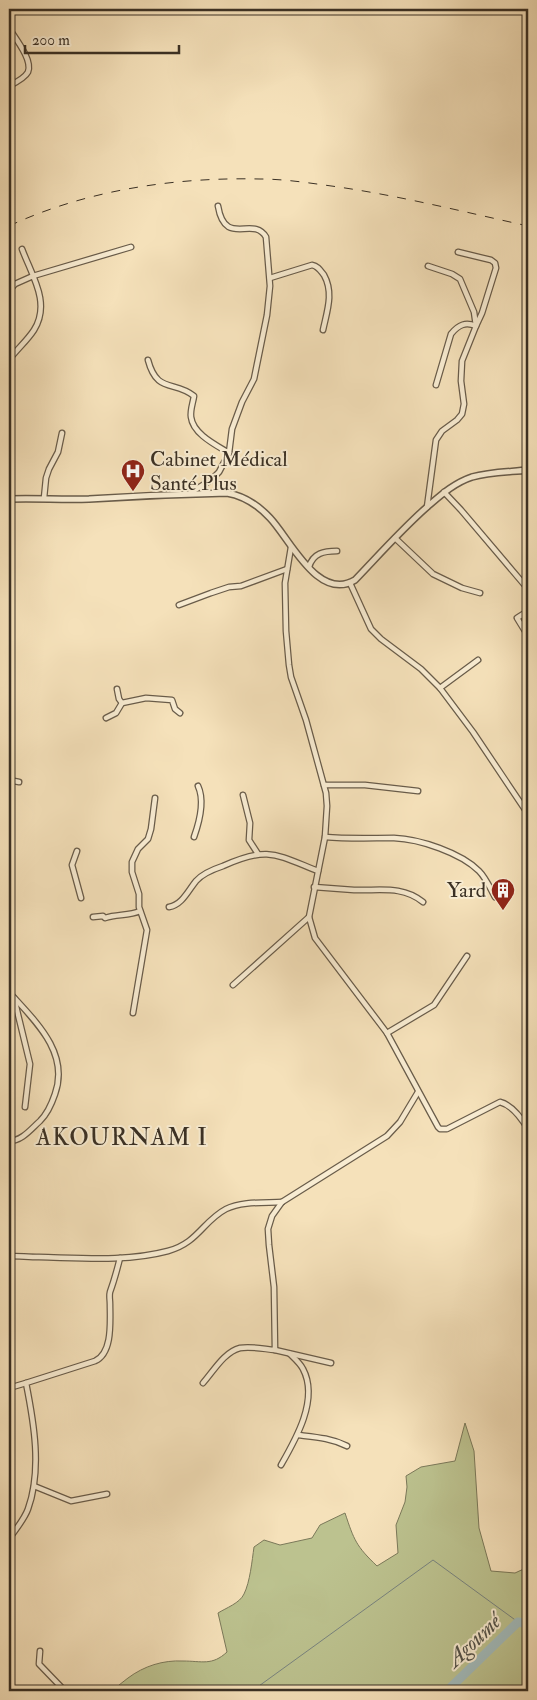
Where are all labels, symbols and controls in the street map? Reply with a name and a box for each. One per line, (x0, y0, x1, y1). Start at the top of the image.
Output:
scale bar (25, 22, 179, 54)
text: 200 m (32, 31, 70, 50)
place label: Cabinet Médical Santé Plus (150, 446, 288, 497)
hospital icon: Cabinet Médical Santé Plus (120, 458, 146, 492)
place label: Yard (447, 877, 487, 904)
building icon: Yard (490, 877, 516, 911)
district label: AKOURNAM I (35, 1122, 208, 1153)
water label: Agoumé (439, 1606, 509, 1675)

